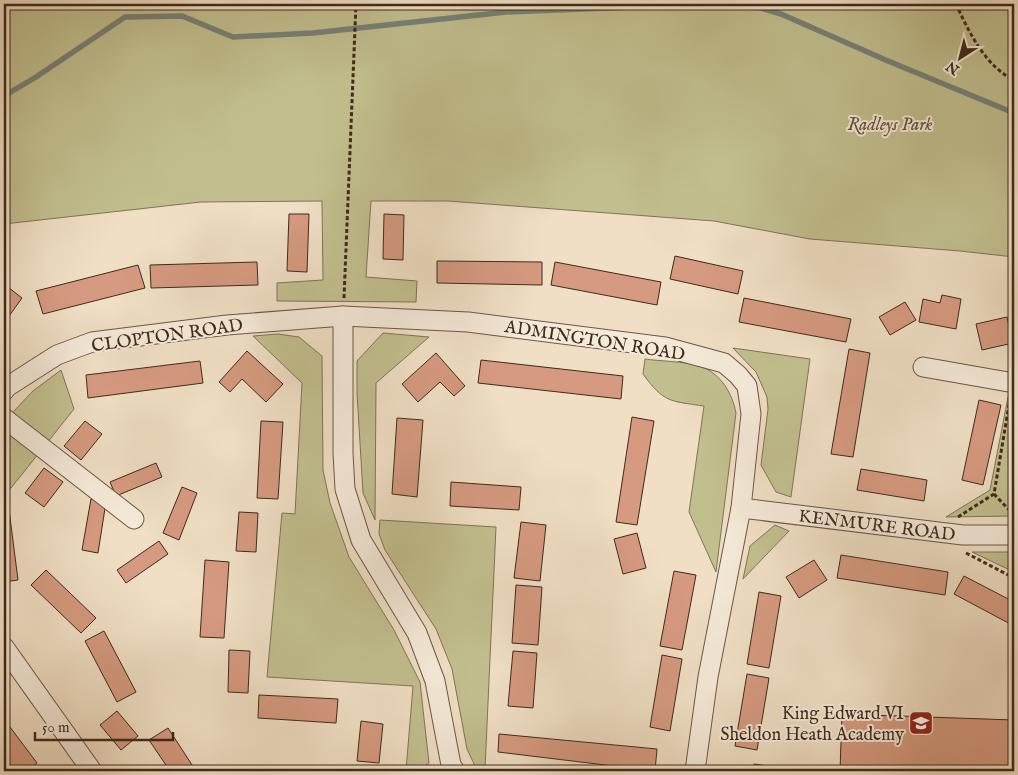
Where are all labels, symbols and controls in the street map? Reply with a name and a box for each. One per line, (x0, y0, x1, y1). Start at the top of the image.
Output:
north arrow (936, 32, 986, 82)
text: N (943, 57, 964, 79)
park label: Radleys Park (847, 114, 933, 137)
street label: CLOPTON ROAD (90, 314, 244, 359)
street label: ADMINGTON ROAD (502, 316, 687, 367)
street label: KENMURE ROAD (797, 505, 956, 548)
place label: King Edward VI Sheldon Heath Academy (720, 703, 904, 747)
scale bar (35, 710, 172, 742)
school or university icon: King Edward VI Sheldon Heath Academy (908, 710, 934, 736)
text: 50 m (42, 718, 70, 737)

